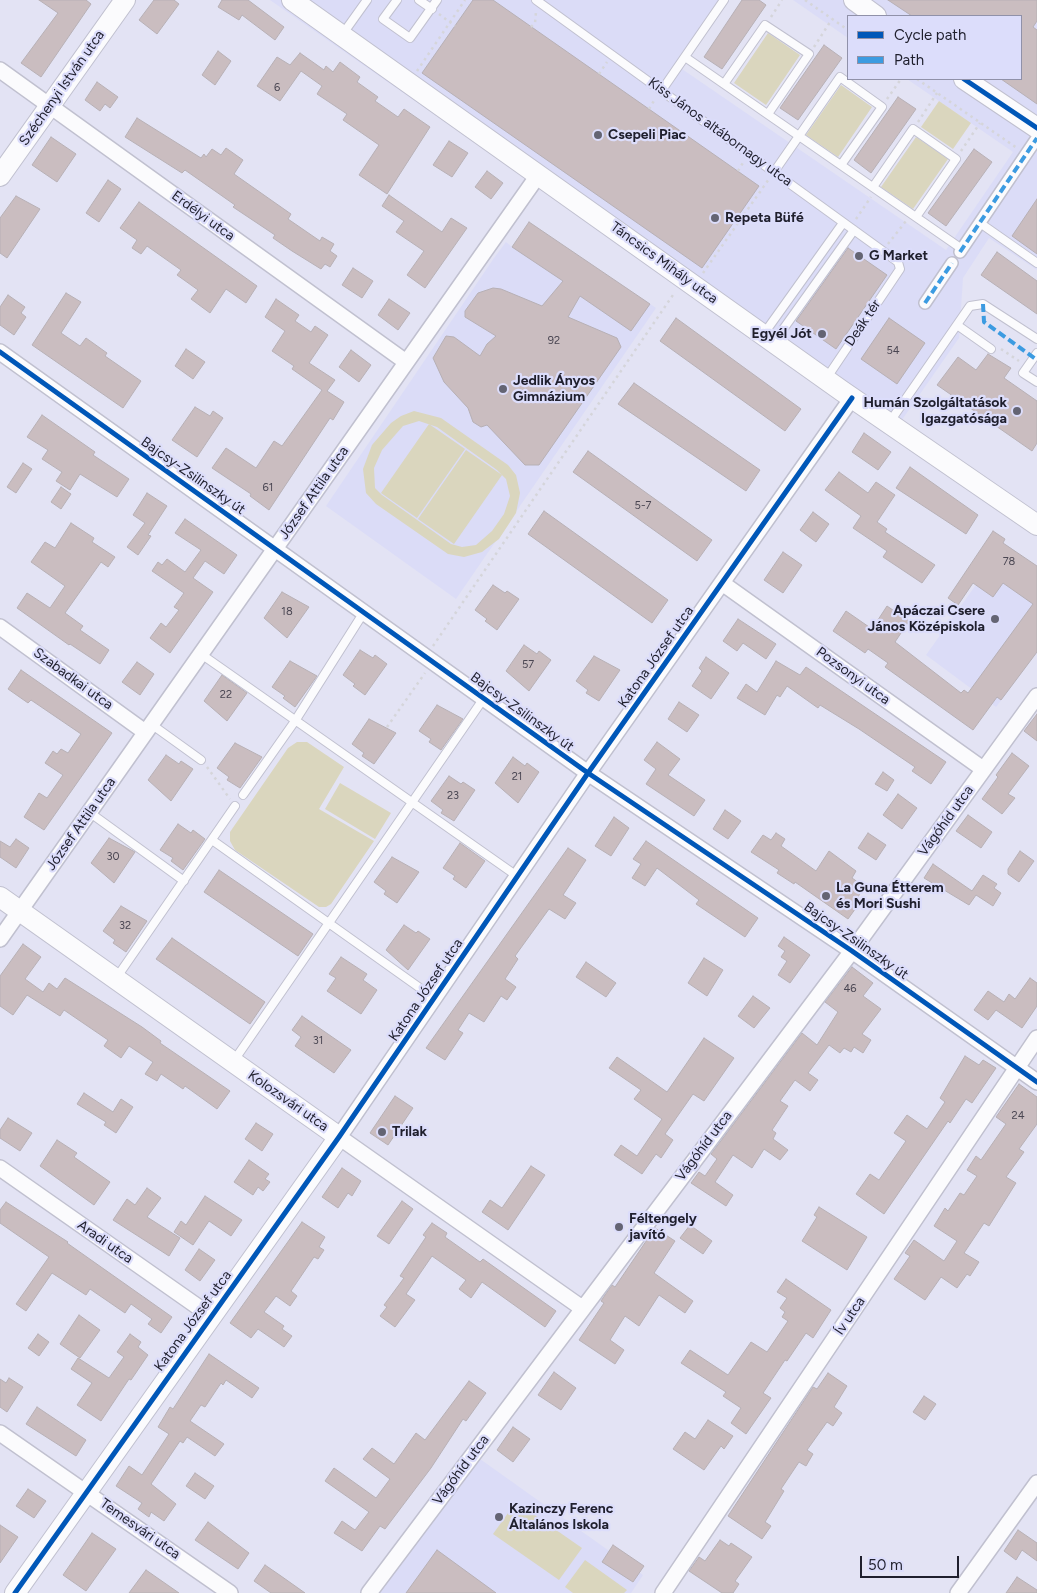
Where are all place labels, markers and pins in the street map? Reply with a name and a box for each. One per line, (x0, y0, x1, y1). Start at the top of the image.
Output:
place label: Csepeli Piac (608, 127, 686, 143)
marker: Csepeli Piac (592, 129, 604, 141)
place label: Repeta Büfé (725, 210, 804, 226)
marker: Repeta Büfé (709, 212, 721, 224)
place label: G Market (869, 248, 928, 264)
marker: G Market (853, 250, 865, 262)
place label: Egyél Jót (751, 326, 812, 342)
marker: Egyél Jót (816, 328, 828, 340)
place label: Jedlik Ányos Gimnázium (513, 373, 595, 406)
marker: Jedlik Ányos Gimnázium (497, 383, 509, 395)
place label: Humán Szolgáltatások Igazgatósága (864, 395, 1007, 428)
marker: Humán Szolgáltatások Igazgatósága (1011, 405, 1023, 417)
place label: Apáczai Csere János Középiskola (868, 603, 985, 636)
marker: Apáczai Csere János Középiskola (989, 613, 1001, 625)
place label: La Guna Étterem és Mori Sushi (836, 880, 944, 912)
marker: La Guna Étterem és Mori Sushi (820, 890, 832, 902)
place label: Trilak (392, 1124, 427, 1140)
marker: Trilak (376, 1126, 388, 1138)
place label: Féltengely javító (629, 1211, 697, 1244)
marker: Féltengely javító (613, 1221, 625, 1233)
place label: Kazinczy Ferenc Általános Iskola (509, 1501, 613, 1534)
marker: Kazinczy Ferenc Általános Iskola (493, 1511, 505, 1523)

